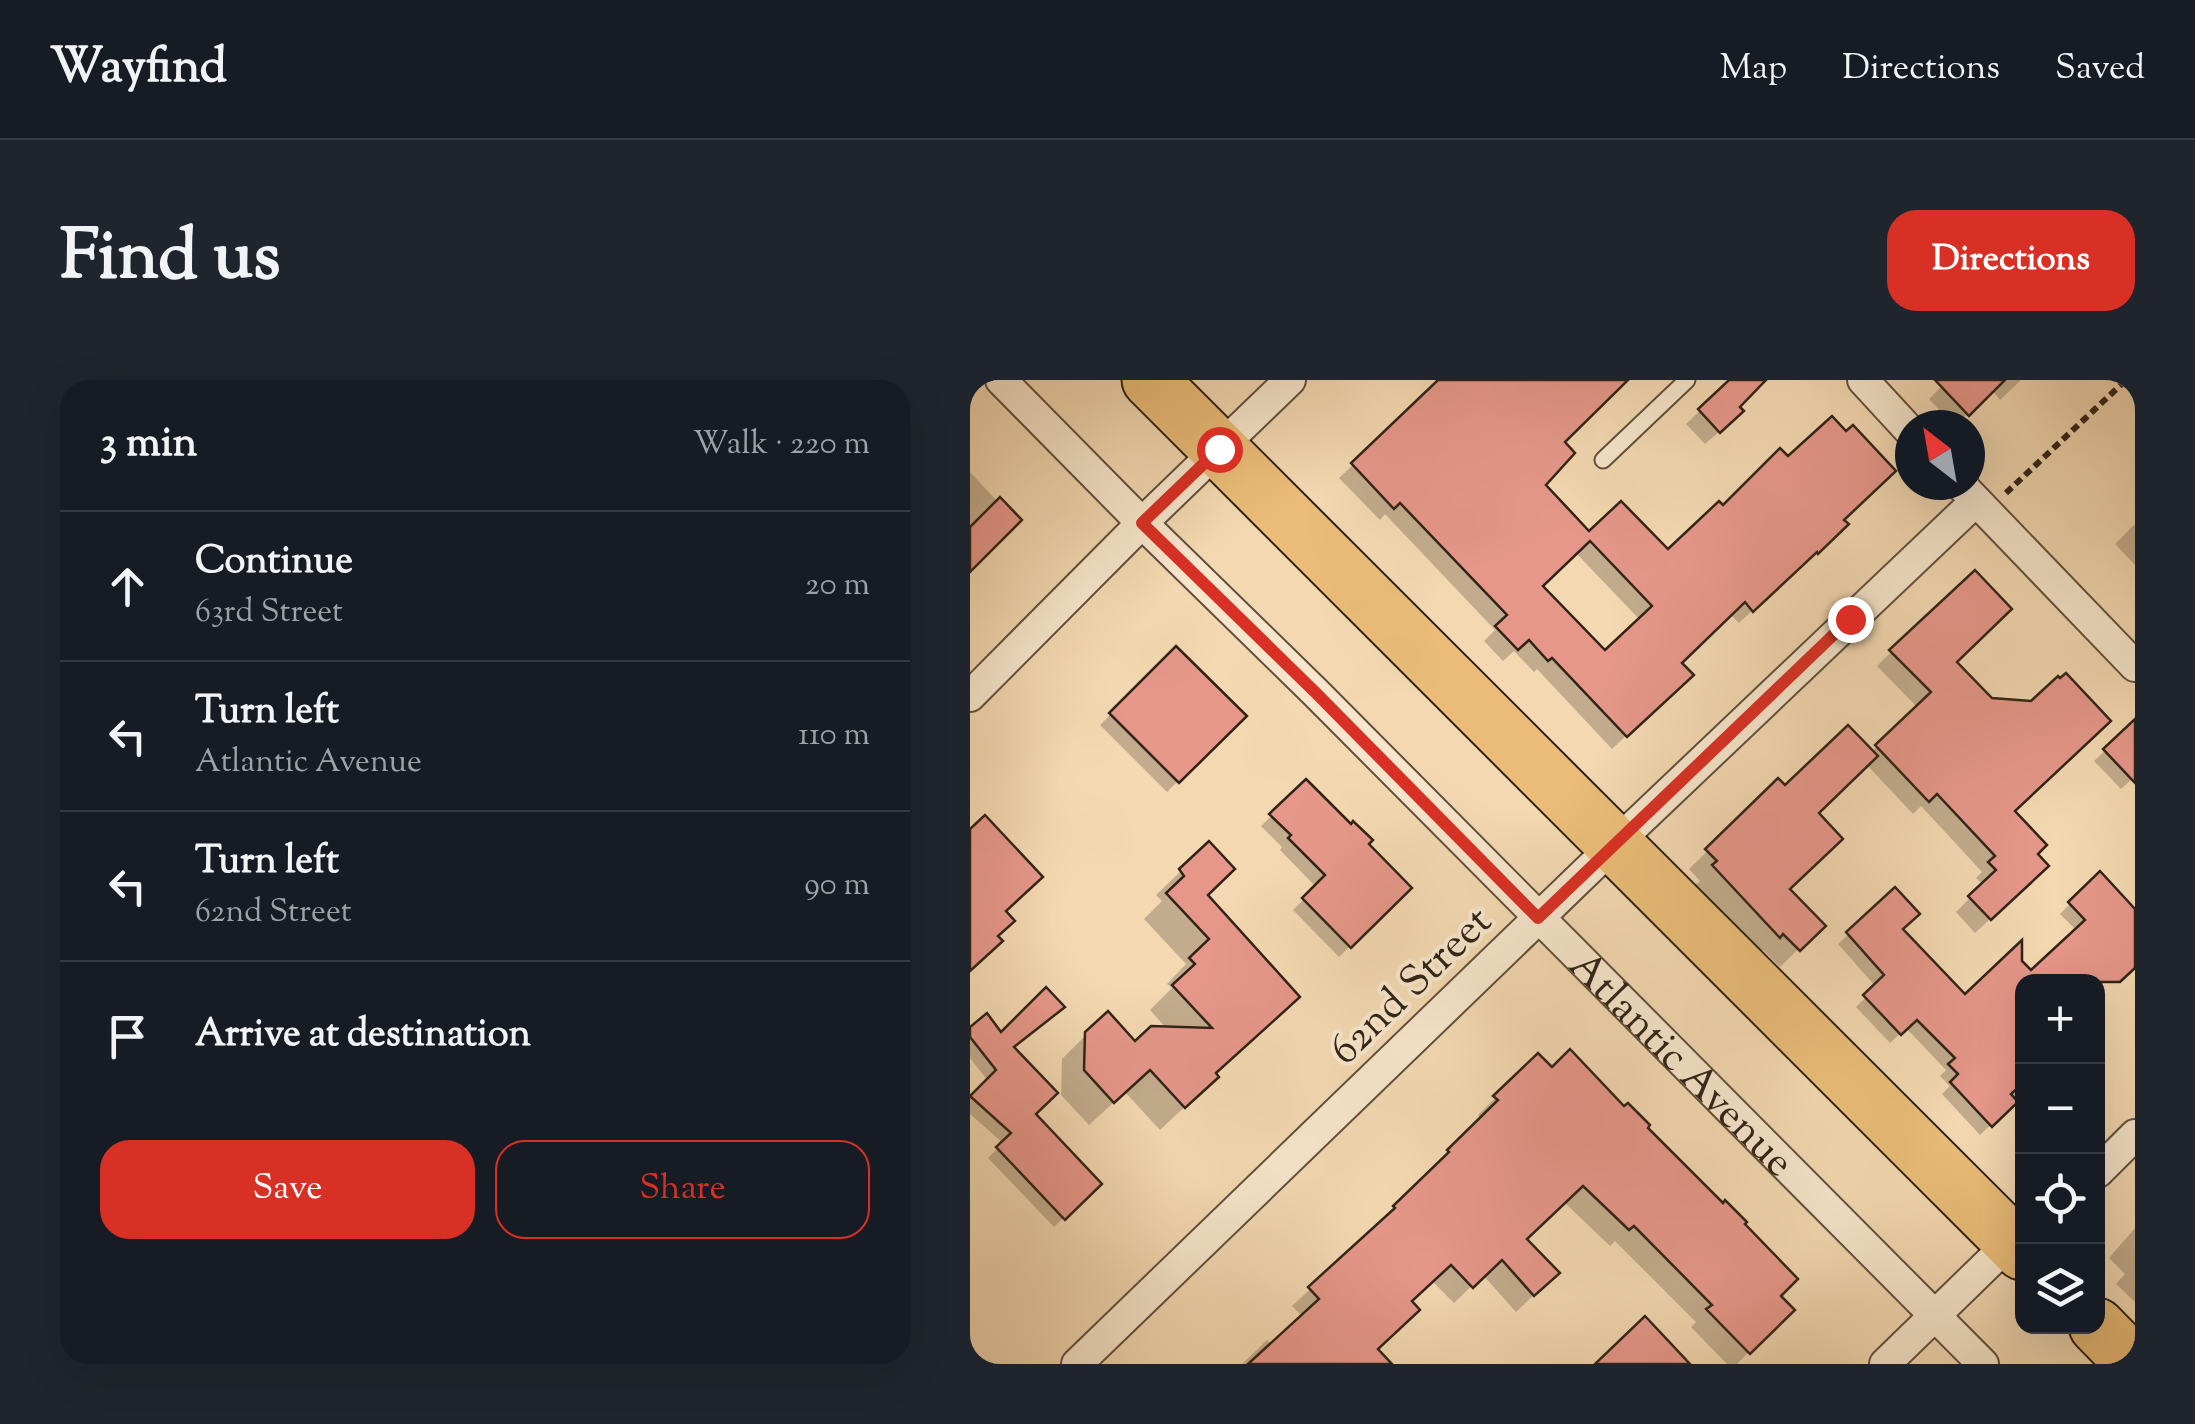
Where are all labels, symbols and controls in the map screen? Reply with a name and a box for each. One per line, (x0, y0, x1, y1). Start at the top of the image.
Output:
text: Wayfind (50, 35, 227, 104)
text: Map (1720, 44, 1787, 95)
text: Directions (1842, 44, 2000, 95)
text: Saved (2055, 44, 2145, 95)
text: Find us (60, 210, 281, 310)
button: Directions (1887, 210, 2135, 311)
north arrow (1895, 410, 1985, 500)
text: 3 min (100, 415, 197, 475)
text: Walk · 220 m (693, 422, 870, 468)
route start (1197, 427, 1243, 473)
text: Continue (195, 536, 353, 590)
icon: ahead (100, 559, 155, 614)
text: 20 m (805, 563, 870, 609)
text: 63rd Street (195, 590, 343, 636)
route end (1828, 597, 1874, 643)
text: Turn left (195, 686, 339, 740)
icon: left (100, 709, 155, 764)
text: 110 m (798, 713, 870, 759)
text: Atlantic Avenue (195, 740, 422, 786)
text: Turn left (195, 836, 339, 890)
icon: left (100, 859, 155, 914)
text: 90 m (804, 863, 870, 909)
text: 62nd Street (195, 890, 352, 936)
street label: 62nd Street (1318, 895, 1507, 1081)
street label: Atlantic Avenue (1553, 939, 1806, 1193)
map controls (2015, 974, 2105, 1334)
button: + (2015, 974, 2105, 1064)
icon: arrive (100, 1009, 155, 1064)
text: Arrive at destination (195, 1009, 531, 1063)
button: − (2015, 1064, 2105, 1154)
button: Save (100, 1140, 475, 1239)
button: Share (495, 1140, 870, 1239)
button: locate (2015, 1154, 2105, 1244)
button: layers (2015, 1244, 2105, 1334)

